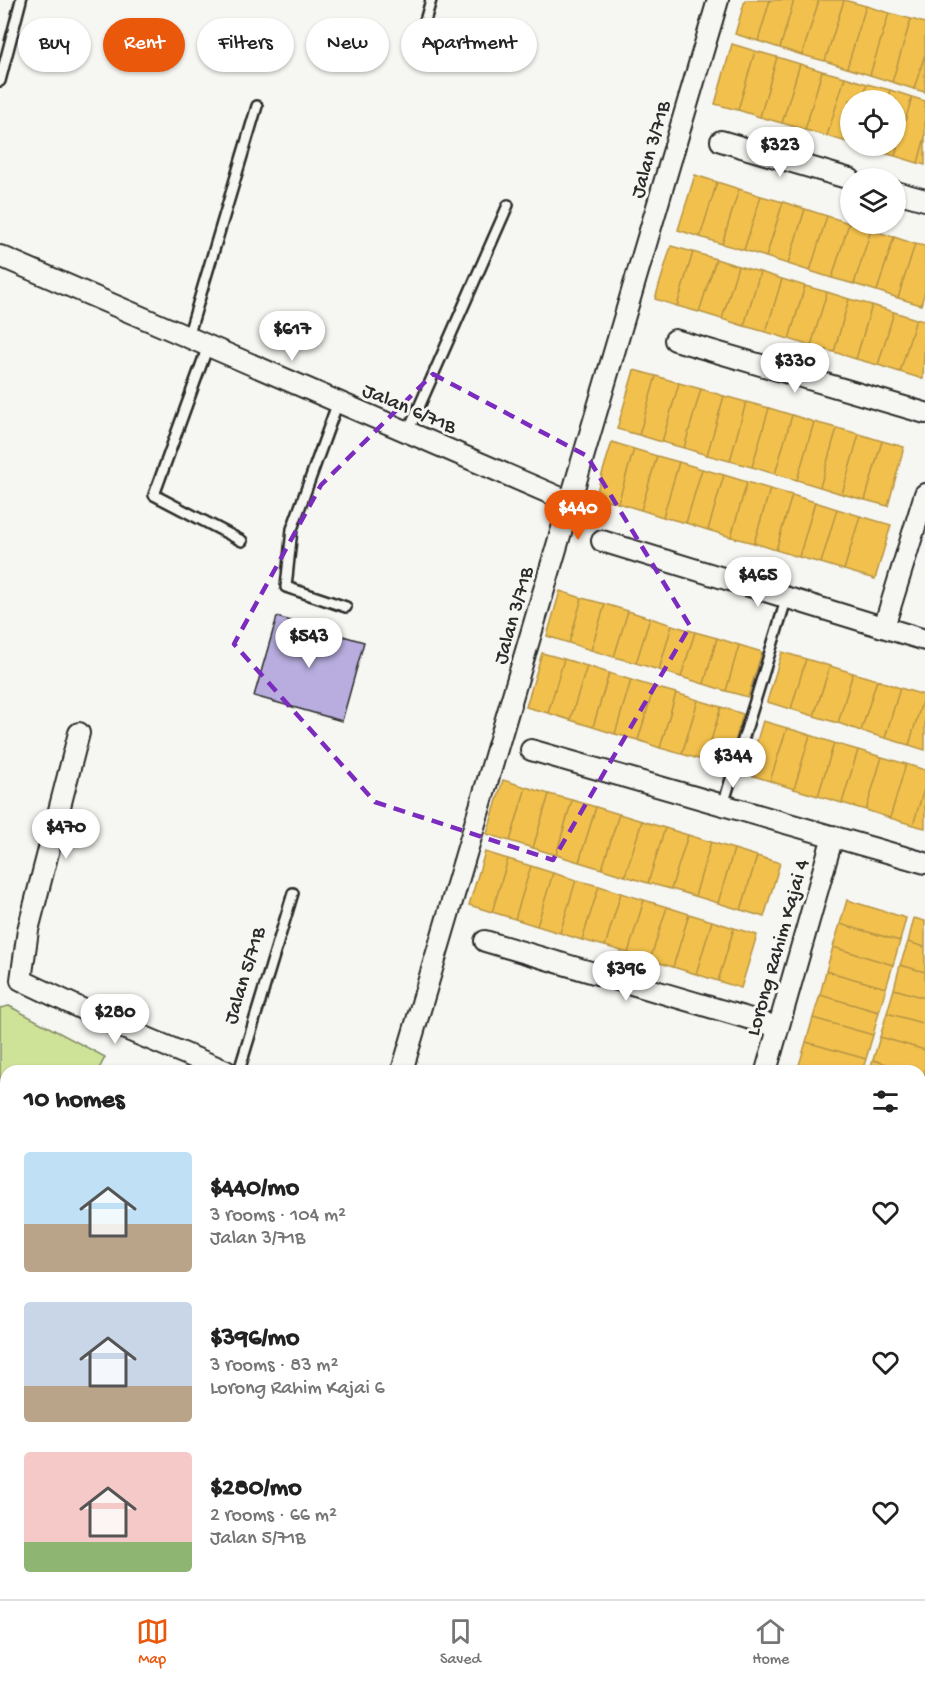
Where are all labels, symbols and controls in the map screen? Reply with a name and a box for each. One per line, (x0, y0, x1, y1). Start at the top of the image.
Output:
chip: Buy (18, 18, 91, 72)
chip: Rent (103, 18, 185, 72)
chip: Filters (197, 18, 294, 72)
chip: New (306, 18, 389, 72)
chip: Apartment (401, 18, 537, 72)
map controls (840, 90, 906, 234)
button: locate (840, 90, 906, 156)
street label: Jalan 3/71B (627, 97, 679, 202)
pin: $323 (744, 127, 816, 178)
text: $323 (760, 135, 800, 158)
button: layers (840, 168, 906, 234)
pin: $617 (256, 311, 328, 362)
text: $617 (273, 319, 311, 342)
pin: $330 (759, 343, 831, 394)
text: $330 (774, 351, 816, 374)
street label: Jalan 6/71B (358, 379, 461, 442)
pin: $440 (542, 490, 614, 541)
text: $440 (558, 498, 598, 521)
pin: $465 (722, 557, 794, 608)
street label: Jalan 3/71B (490, 563, 542, 668)
text: $465 (738, 565, 778, 588)
pin: $543 (273, 618, 345, 669)
text: $543 (289, 626, 329, 649)
pin: $344 (697, 738, 769, 789)
text: $344 (714, 746, 752, 769)
pin: $470 (30, 809, 102, 860)
text: $470 (46, 817, 86, 840)
street label: Lorong Rahim Kajai 4 (742, 857, 817, 1039)
street label: Jalan 5/71B (220, 923, 273, 1028)
pin: $396 (590, 951, 662, 1002)
text: $396 (606, 959, 646, 982)
pin: $280 (79, 994, 151, 1045)
text: $280 (94, 1002, 136, 1025)
icon: filters (869, 1085, 902, 1118)
text: 10 homes (24, 1086, 124, 1117)
text: $440/mo (210, 1174, 299, 1205)
icon: home (72, 1176, 144, 1248)
icon: heart (869, 1196, 902, 1229)
text: 3 rooms · 104 m² (210, 1205, 346, 1228)
text: Jalan 3/71B (210, 1228, 305, 1251)
text: $396/mo (210, 1324, 300, 1355)
icon: home (72, 1326, 144, 1398)
icon: heart (869, 1346, 902, 1379)
text: 3 rooms · 83 m² (210, 1355, 338, 1378)
text: Lorong Rahim Kajai 6 (210, 1378, 385, 1401)
text: $280/mo (210, 1474, 302, 1505)
icon: home (72, 1476, 144, 1548)
icon: heart (869, 1496, 902, 1529)
text: 2 rooms · 66 m² (210, 1505, 337, 1528)
text: Jalan 5/71B (210, 1528, 305, 1551)
tab: Map (136, 1615, 169, 1670)
tab: Saved (440, 1615, 481, 1670)
tab: Home (752, 1615, 789, 1670)

